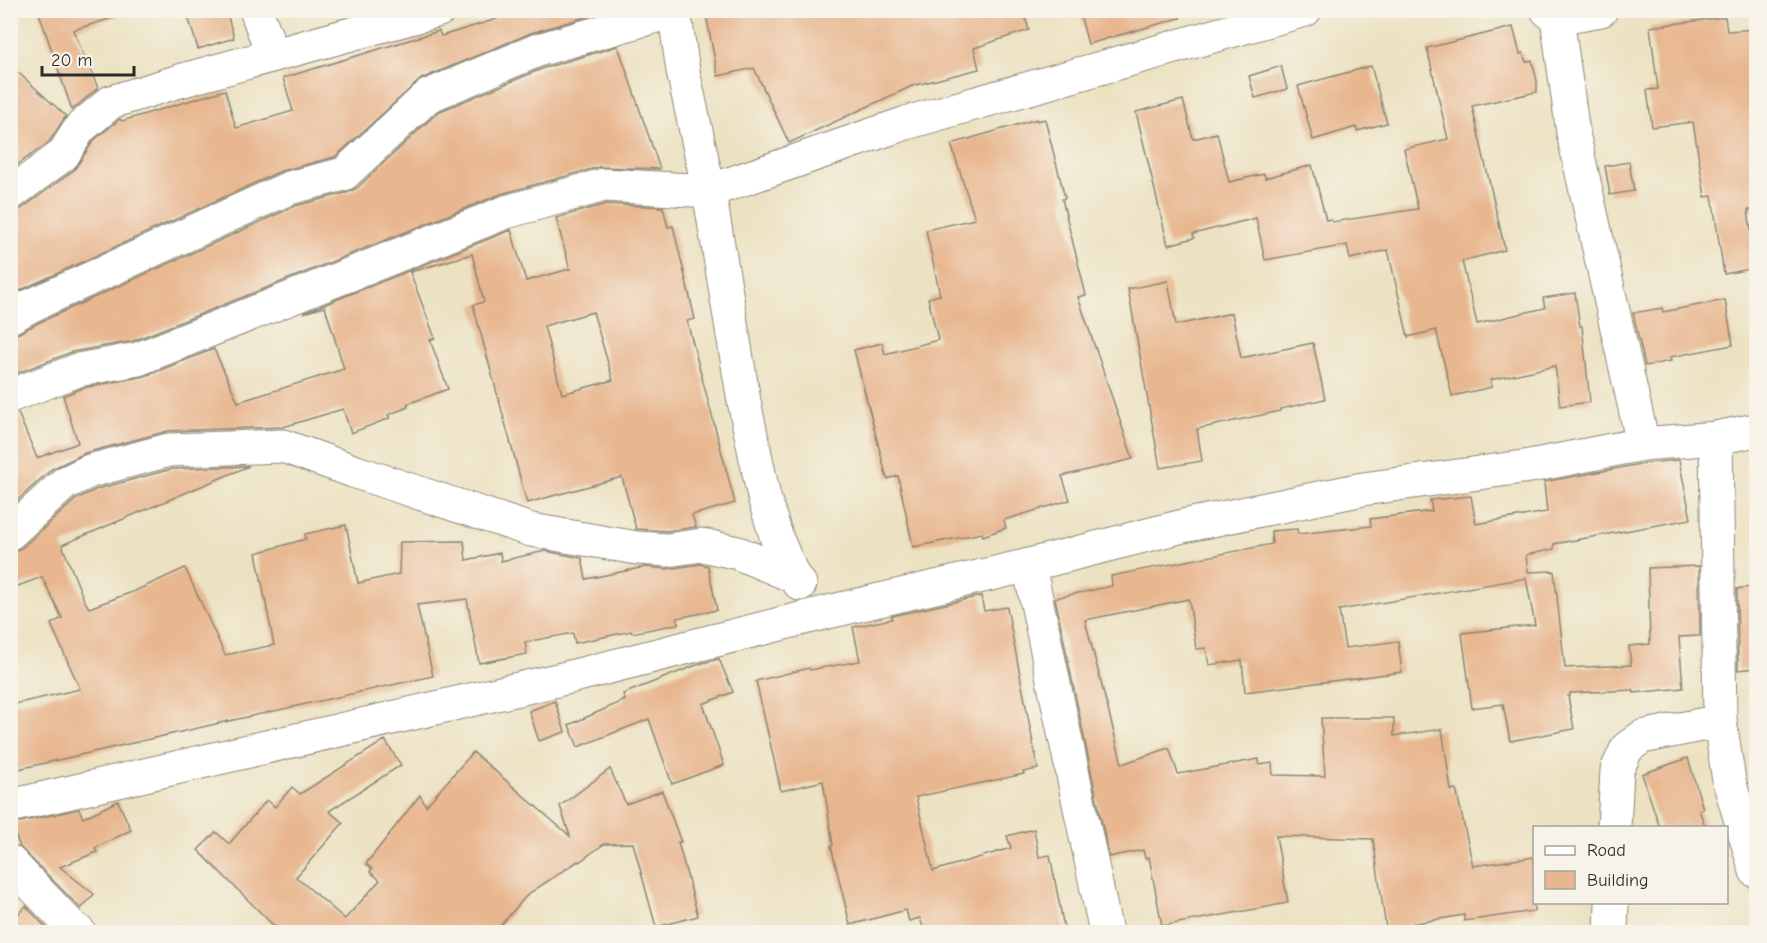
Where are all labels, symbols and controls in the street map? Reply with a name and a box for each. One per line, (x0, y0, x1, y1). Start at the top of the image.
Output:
scale bar (42, 39, 134, 77)
text: 20 m (51, 50, 92, 71)
legend (1533, 826, 1728, 904)
text: Road (1587, 840, 1626, 861)
text: Building (1587, 870, 1649, 891)

